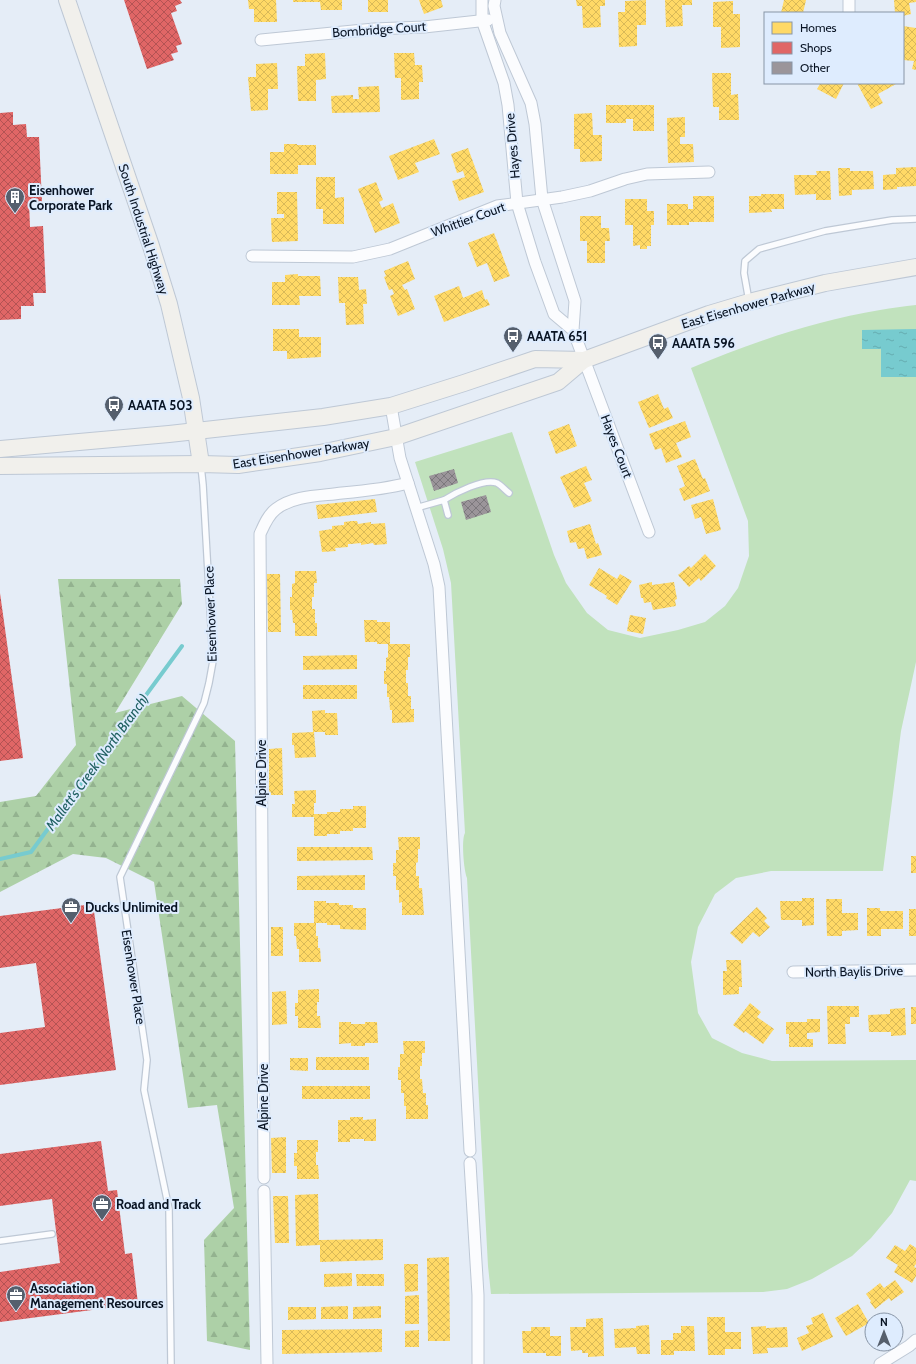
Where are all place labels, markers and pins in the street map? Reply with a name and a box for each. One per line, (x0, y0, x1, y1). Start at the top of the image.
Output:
place label: Eisenhower Corporate Park (29, 182, 113, 213)
building icon: Eisenhower Corporate Park (4, 186, 26, 214)
bus stop icon: AAATA 651 (502, 325, 524, 353)
place label: AAATA 651 (527, 328, 587, 344)
bus stop icon: AAATA 596 (647, 332, 669, 360)
place label: AAATA 596 (672, 335, 735, 351)
bus stop icon: AAATA 503 (103, 394, 125, 422)
place label: AAATA 503 (128, 397, 192, 413)
office icon: Ducks Unlimited (60, 896, 82, 924)
place label: Ducks Unlimited (85, 899, 178, 915)
office icon: Road and Track (91, 1193, 113, 1221)
place label: Road and Track (116, 1196, 202, 1212)
place label: Association Management Resources (30, 1280, 164, 1311)
office icon: Association Management Resources (5, 1284, 27, 1312)

